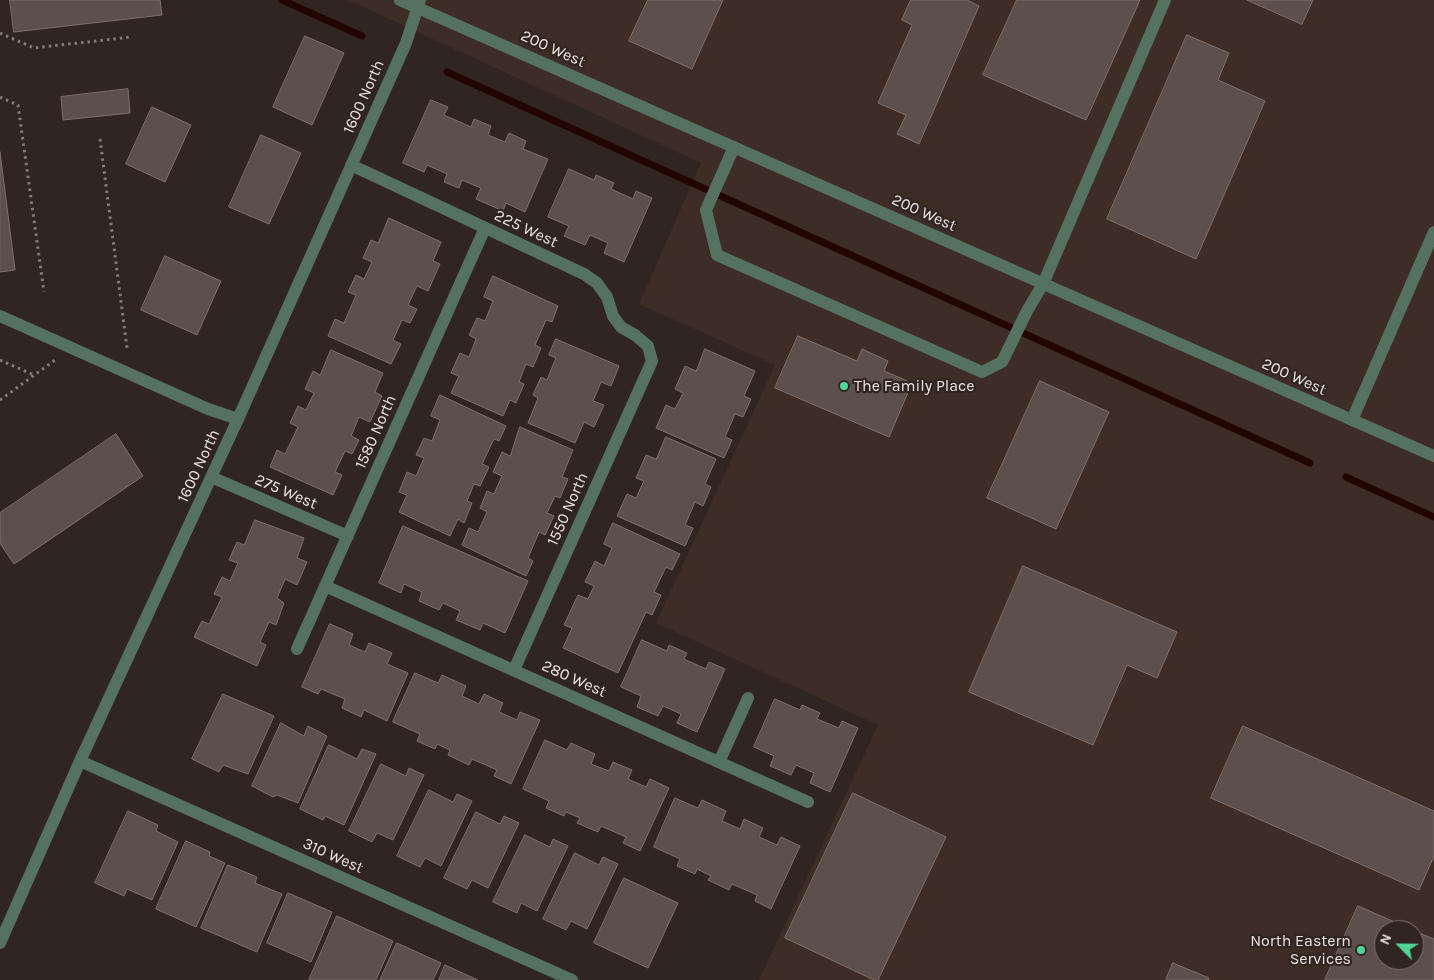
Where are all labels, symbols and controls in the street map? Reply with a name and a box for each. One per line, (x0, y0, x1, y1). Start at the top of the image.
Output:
street label: 200 West (518, 26, 588, 72)
street label: 1600 North (339, 57, 389, 137)
street label: 200 West (889, 190, 959, 236)
street label: 225 West (491, 206, 561, 252)
street label: 200 West (1259, 354, 1329, 400)
place label: The Family Place (854, 376, 975, 396)
marker: The Family Place (838, 380, 850, 392)
street label: 1580 North (351, 392, 401, 472)
street label: 1600 North (174, 426, 224, 506)
street label: 275 West (252, 470, 320, 514)
street label: 1550 North (543, 470, 593, 548)
street label: 280 West (539, 656, 609, 702)
street label: 310 West (300, 834, 366, 878)
north arrow (1374, 920, 1424, 970)
place label: North Eastern Services (1250, 931, 1351, 969)
text: N (1376, 931, 1395, 947)
marker: North Eastern Services (1355, 944, 1367, 956)

